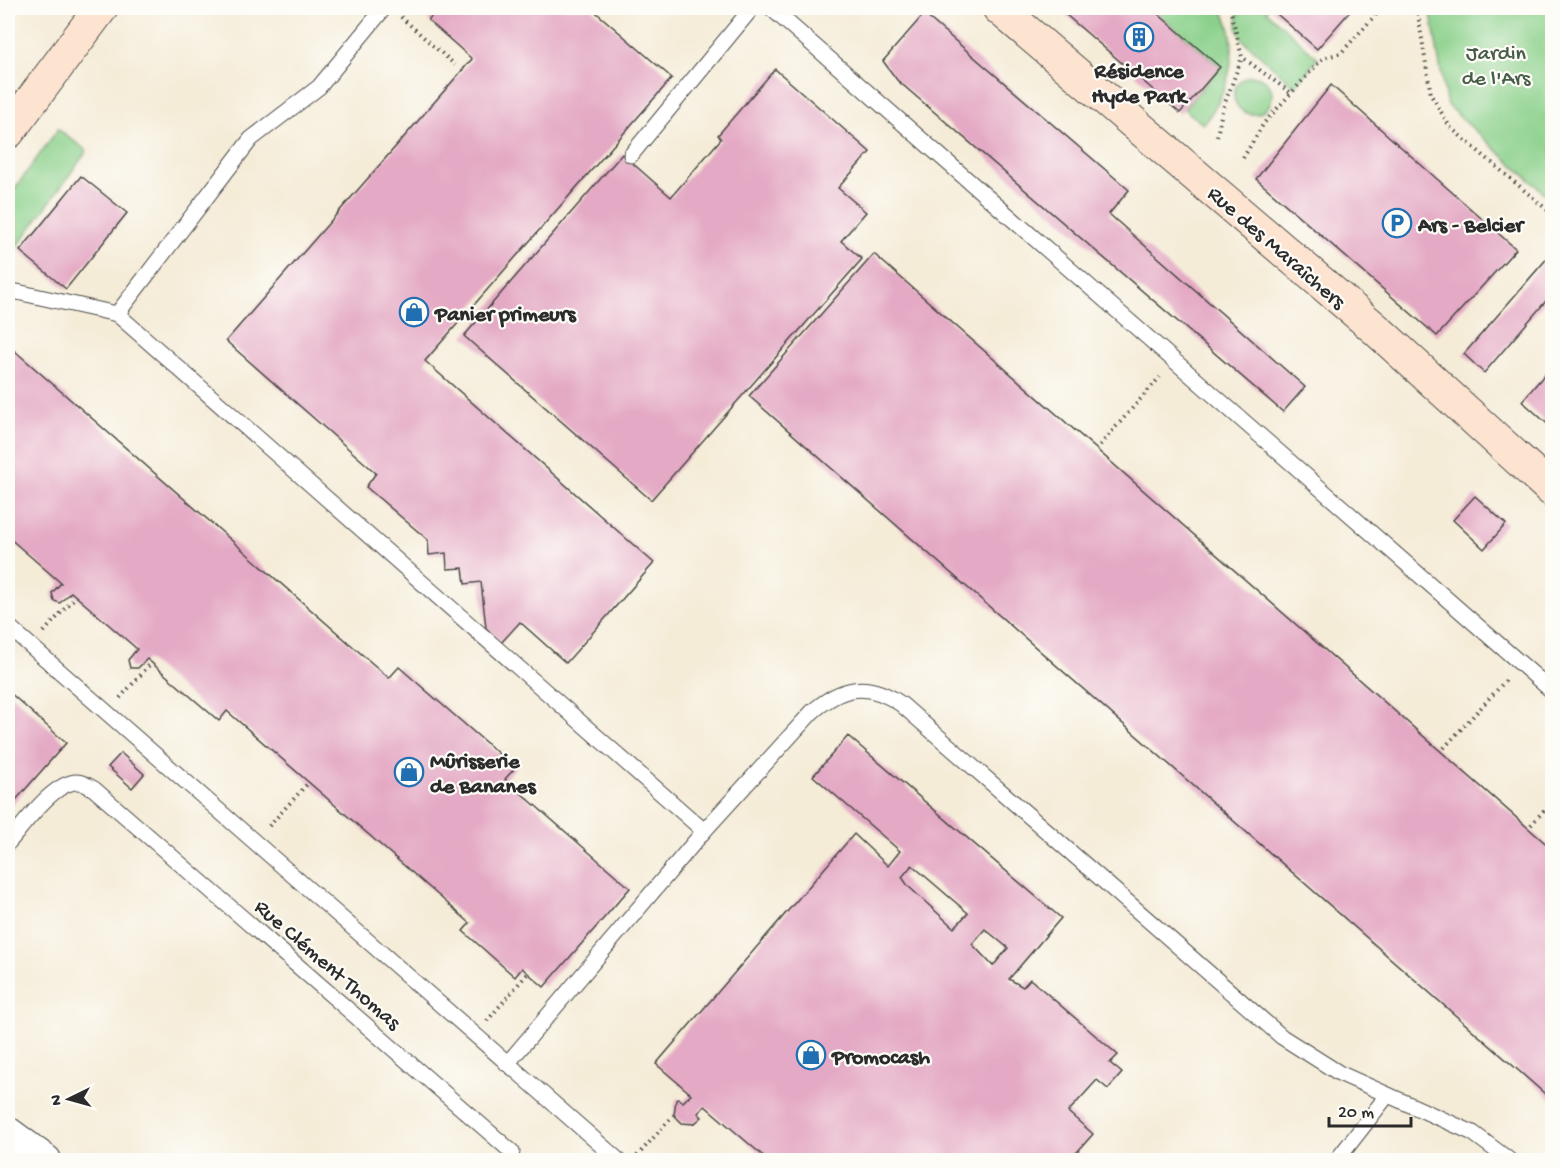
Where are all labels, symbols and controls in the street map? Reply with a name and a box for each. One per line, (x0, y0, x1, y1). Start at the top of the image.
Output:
building icon: Résidence Hyde Park (1123, 21, 1155, 53)
park label: Jardin de l'Ars (1462, 42, 1531, 93)
place label: Résidence Hyde Park (1092, 60, 1189, 111)
street label: Rue des Maraîchers (1201, 182, 1351, 317)
parking icon: Ars - Belcier (1381, 207, 1413, 239)
place label: Ars - Belcier (1417, 214, 1525, 240)
shop icon: Panier primeurs (398, 296, 430, 328)
place label: Panier primeurs (434, 303, 577, 329)
place label: Mûrisserie de Bananes (430, 750, 537, 801)
shop icon: Mûrisserie de Bananes (393, 756, 425, 788)
street label: Rue Clément Thomas (248, 895, 406, 1037)
shop icon: Promocash (795, 1039, 827, 1071)
place label: Promocash (831, 1046, 930, 1072)
north arrow (39, 1069, 99, 1129)
scale bar (1329, 1090, 1412, 1128)
text: N (48, 1093, 67, 1106)
text: 20 m (1338, 1103, 1374, 1124)

